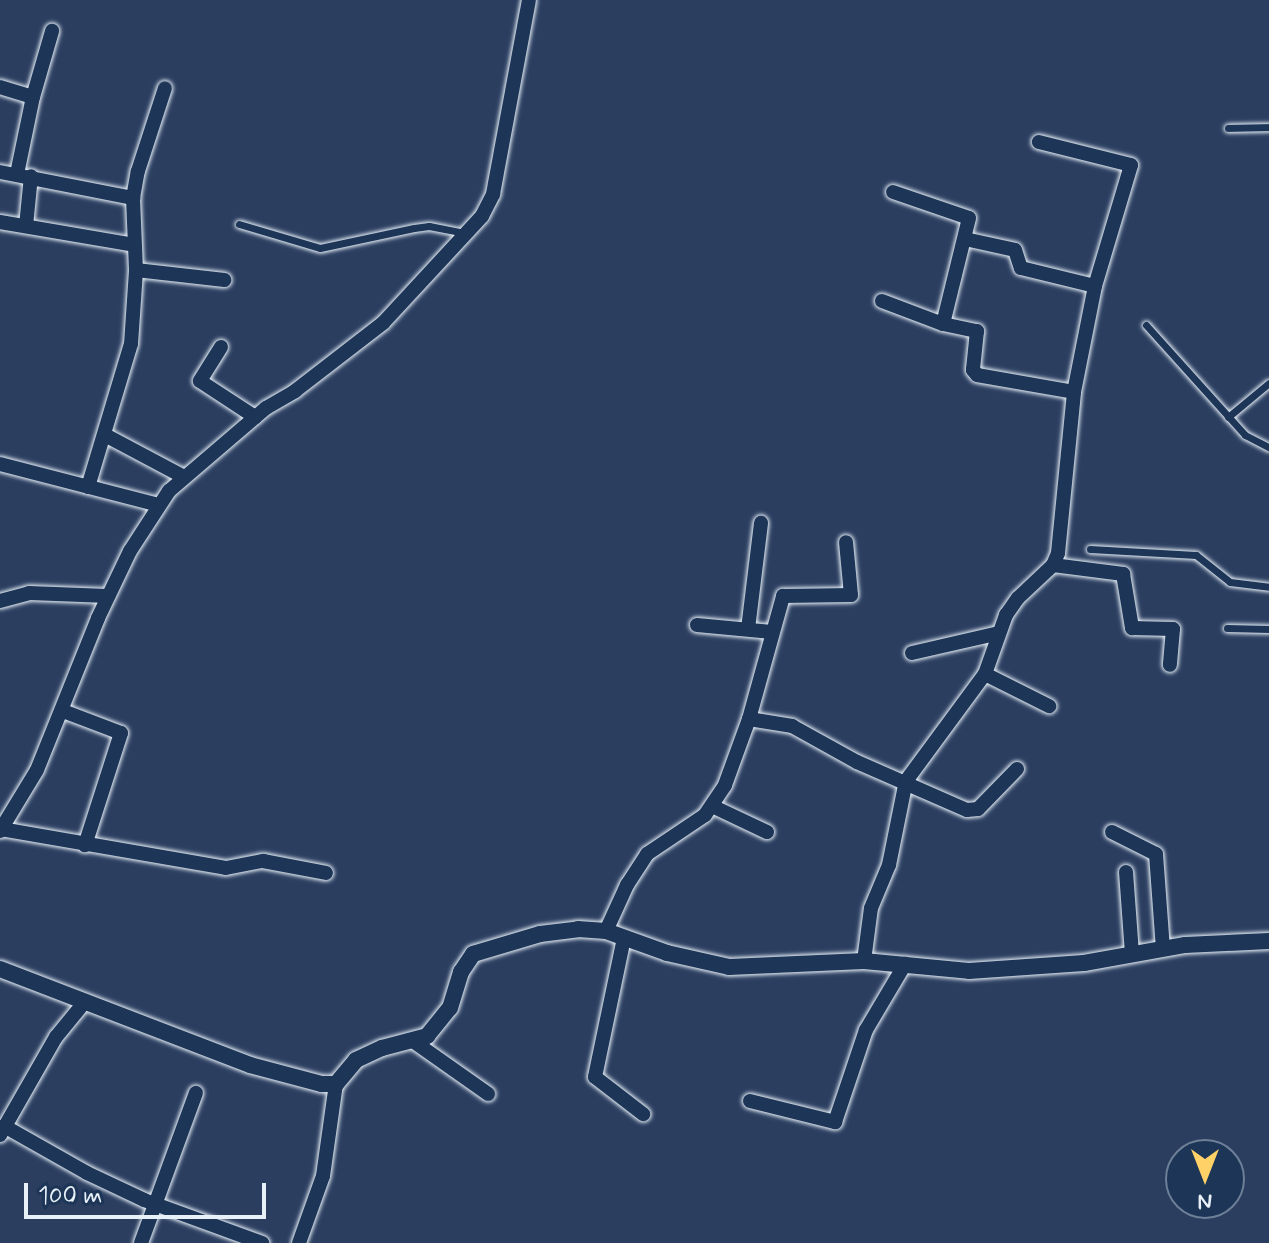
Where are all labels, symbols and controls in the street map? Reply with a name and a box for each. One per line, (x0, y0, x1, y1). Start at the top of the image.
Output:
north arrow (1165, 1139, 1245, 1219)
scale bar (28, 1167, 270, 1217)
text: 100 m (38, 1181, 102, 1212)
text: N (1198, 1187, 1212, 1215)

